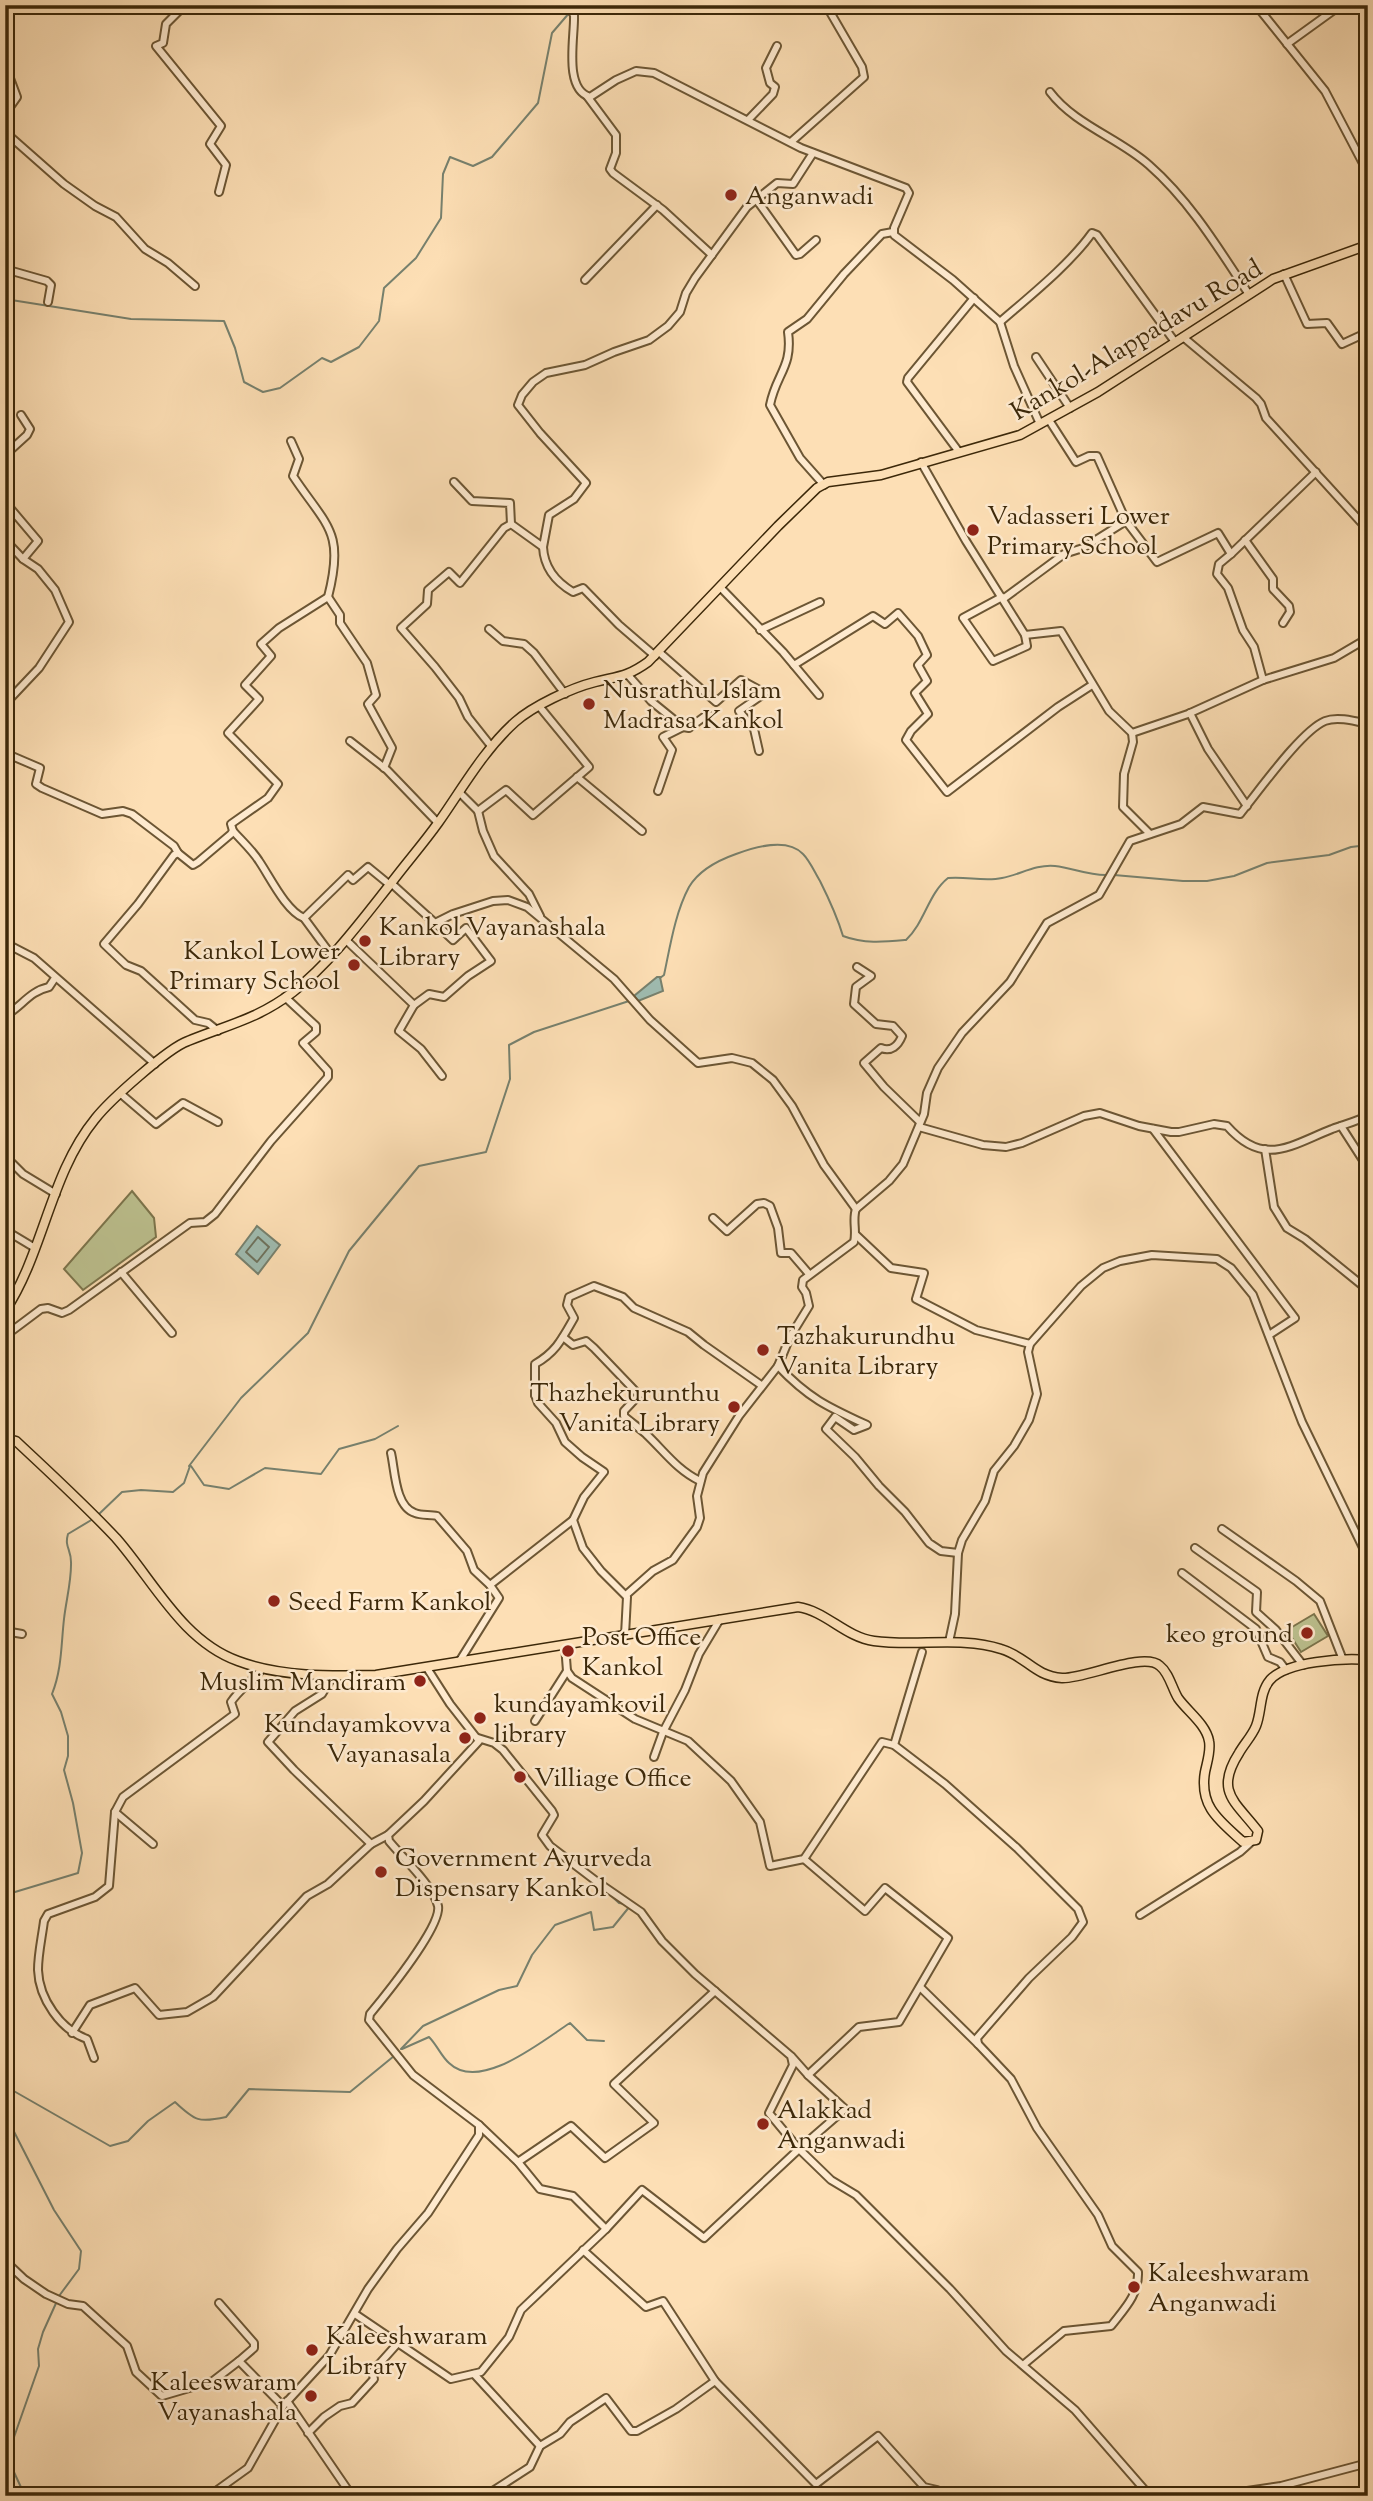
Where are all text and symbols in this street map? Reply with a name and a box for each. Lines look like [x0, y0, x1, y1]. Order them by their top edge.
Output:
place label: Anganwadi [745, 179, 874, 216]
marker: Anganwadi [723, 187, 739, 203]
street label: Kankol-Alappadavu Road [1004, 251, 1270, 431]
place label: Vadasseri Lower Primary School [987, 499, 1170, 566]
marker: Vadasseri Lower Primary School [965, 522, 981, 538]
place label: Nusrathul Islam Madrasa Kankol [603, 673, 784, 740]
marker: Nusrathul Islam Madrasa Kankol [581, 696, 597, 712]
place label: Kankol Vayanashala Library [379, 910, 606, 977]
marker: Kankol Vayanashala Library [357, 933, 373, 949]
place label: Kankol Lower Primary School [170, 934, 340, 1001]
marker: Kankol Lower Primary School [346, 957, 362, 973]
place label: Tazhakurundhu Vanita Library [777, 1319, 955, 1386]
marker: Tazhakurundhu Vanita Library [755, 1342, 771, 1358]
place label: Thazhekurunthu Vanita Library [530, 1376, 720, 1443]
marker: Thazhekurunthu Vanita Library [726, 1399, 742, 1415]
place label: Seed Farm Kankol [288, 1585, 492, 1622]
marker: Seed Farm Kankol [266, 1593, 282, 1609]
place label: keo ground [1166, 1617, 1293, 1654]
place label: Post Office Kankol [582, 1620, 701, 1687]
marker: keo ground [1299, 1625, 1315, 1641]
marker: Post Office Kankol [560, 1643, 576, 1659]
place label: Muslim Mandiram [199, 1665, 406, 1702]
marker: Muslim Mandiram [412, 1673, 428, 1689]
place label: kundayamkovil library [494, 1687, 666, 1754]
place label: Kundayamkovva Vayanasala [264, 1707, 451, 1774]
marker: kundayamkovil library [472, 1710, 488, 1726]
marker: Kundayamkovva Vayanasala [457, 1730, 473, 1746]
place label: Villiage Office [534, 1761, 692, 1798]
marker: Villiage Office [512, 1769, 528, 1785]
place label: Government Ayurveda Dispensary Kankol [395, 1841, 652, 1908]
marker: Government Ayurveda Dispensary Kankol [373, 1864, 389, 1880]
place label: Alakkad Anganwadi [777, 2093, 906, 2160]
marker: Alakkad Anganwadi [755, 2116, 771, 2132]
place label: Kaleeshwaram Anganwadi [1148, 2256, 1310, 2323]
marker: Kaleeshwaram Anganwadi [1126, 2279, 1142, 2295]
place label: Kaleeshwaram Library [326, 2319, 488, 2386]
marker: Kaleeshwaram Library [304, 2342, 320, 2358]
place label: Kaleeswaram Vayanashala [150, 2365, 297, 2432]
marker: Kaleeswaram Vayanashala [303, 2388, 319, 2404]

